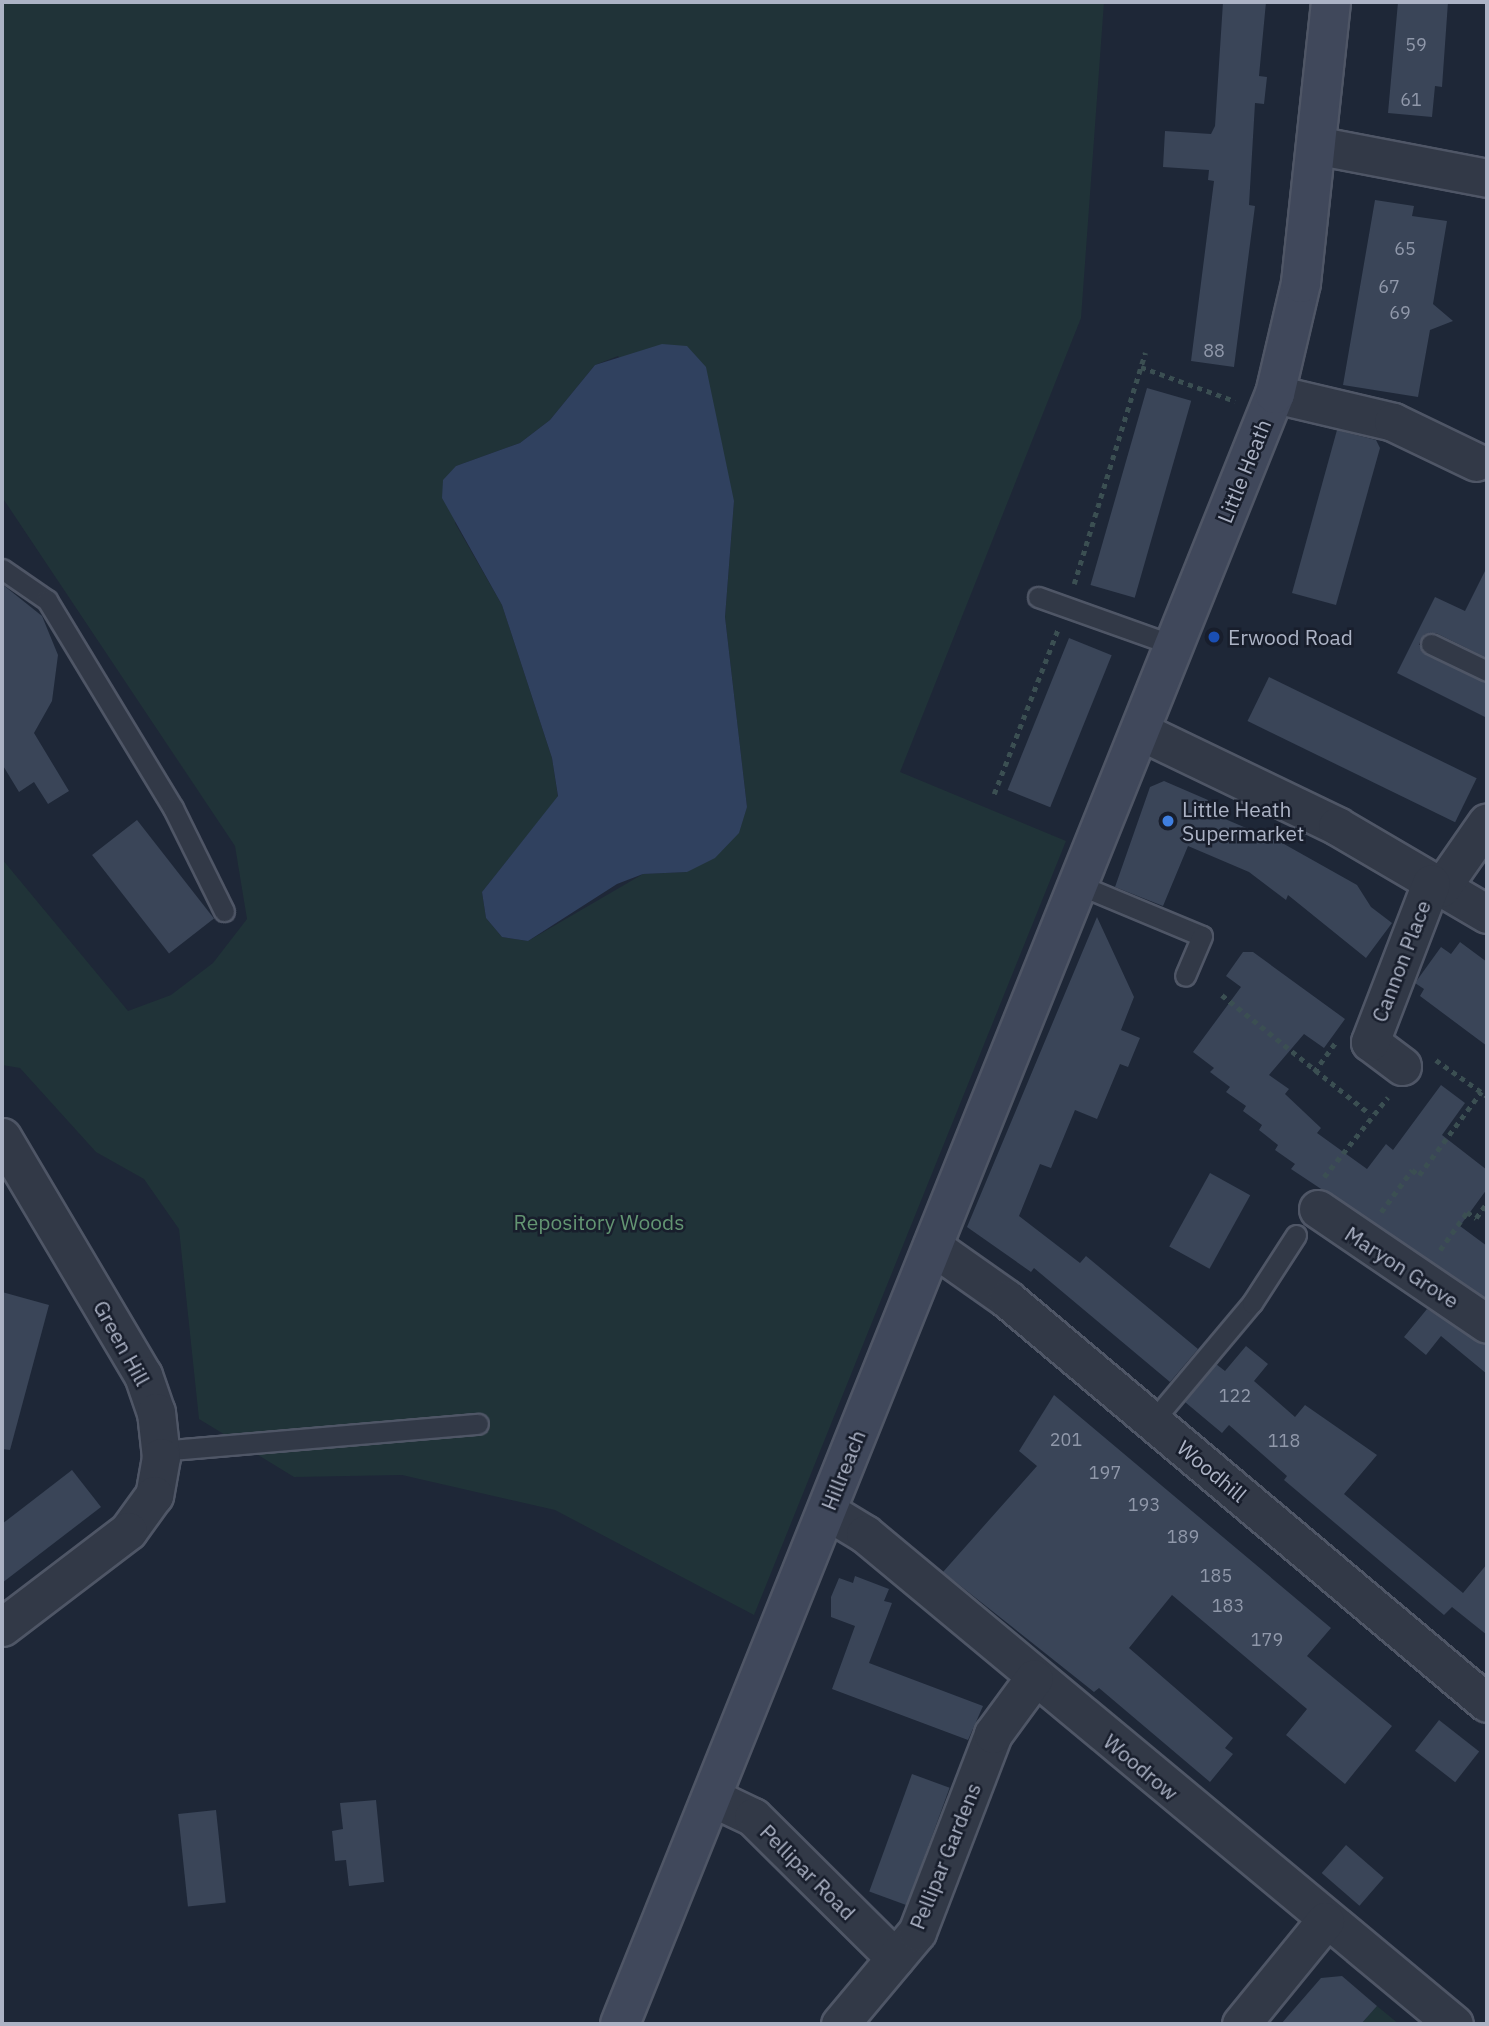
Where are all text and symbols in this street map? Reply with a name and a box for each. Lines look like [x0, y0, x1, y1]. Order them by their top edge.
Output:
house number: 59 [1405, 34, 1427, 56]
house number: 61 [1400, 89, 1422, 111]
house number: 65 [1394, 238, 1416, 260]
house number: 67 [1378, 276, 1400, 298]
house number: 69 [1389, 302, 1411, 324]
house number: 88 [1203, 340, 1225, 362]
street label: Little Heath [1212, 416, 1276, 526]
place label: Erwood Road [1228, 624, 1353, 650]
marker: Erwood Road [1206, 629, 1222, 645]
place label: Little Heath Supermarket [1182, 796, 1304, 846]
marker: Little Heath Supermarket [1160, 813, 1176, 829]
street label: Cannon Place [1366, 897, 1436, 1025]
park label: Repository Woods [514, 1209, 684, 1235]
street label: Maryon Grove [1340, 1221, 1464, 1313]
street label: Green Hill [88, 1296, 156, 1390]
house number: 122 [1219, 1385, 1251, 1407]
street label: Hillreach [816, 1426, 870, 1514]
house number: 201 [1050, 1429, 1082, 1451]
house number: 118 [1268, 1430, 1300, 1452]
street label: Woodhill [1172, 1435, 1252, 1507]
house number: 197 [1089, 1462, 1121, 1484]
house number: 193 [1128, 1494, 1160, 1516]
house number: 189 [1167, 1526, 1199, 1548]
house number: 185 [1200, 1565, 1232, 1587]
house number: 183 [1212, 1595, 1244, 1617]
house number: 179 [1251, 1629, 1283, 1651]
street label: Woodrow [1099, 1729, 1183, 1805]
street label: Pellipar Gardens [904, 1779, 986, 1933]
street label: Pellipar Road [755, 1819, 861, 1925]

